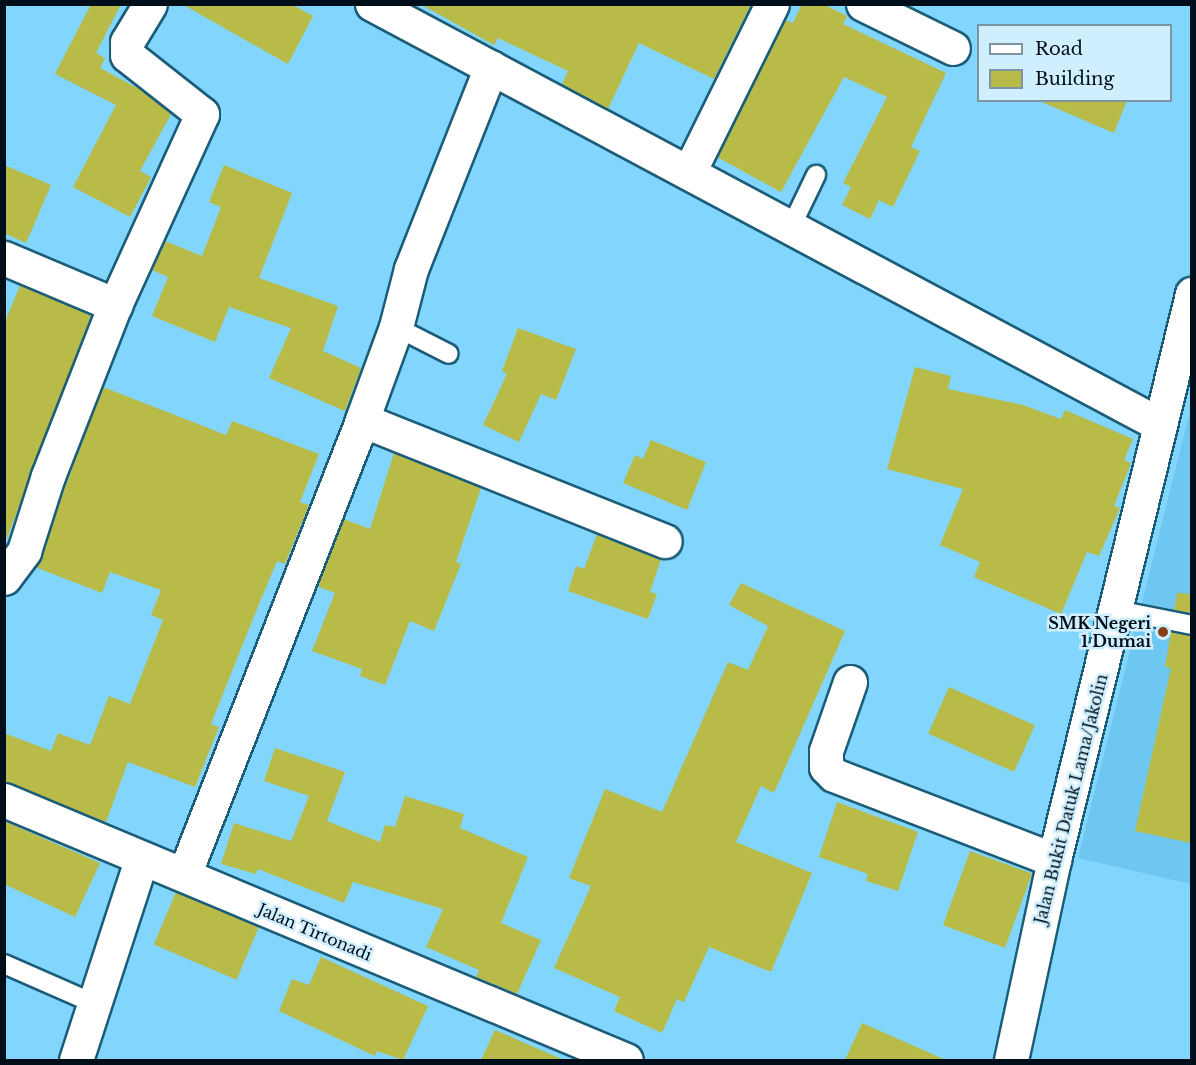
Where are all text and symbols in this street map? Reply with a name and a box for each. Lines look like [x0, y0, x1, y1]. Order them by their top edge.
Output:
legend [977, 24, 1172, 102]
text: Road [1035, 38, 1083, 60]
text: Building [1035, 68, 1114, 90]
place label: SMK Negeri 1 Dumai [1048, 613, 1151, 651]
marker: SMK Negeri 1 Dumai [1156, 625, 1170, 639]
street label: Jalan Bukit Datuk Lama/Jakolin [1031, 672, 1111, 926]
street label: Jalan Tirtonadi [255, 899, 375, 965]

